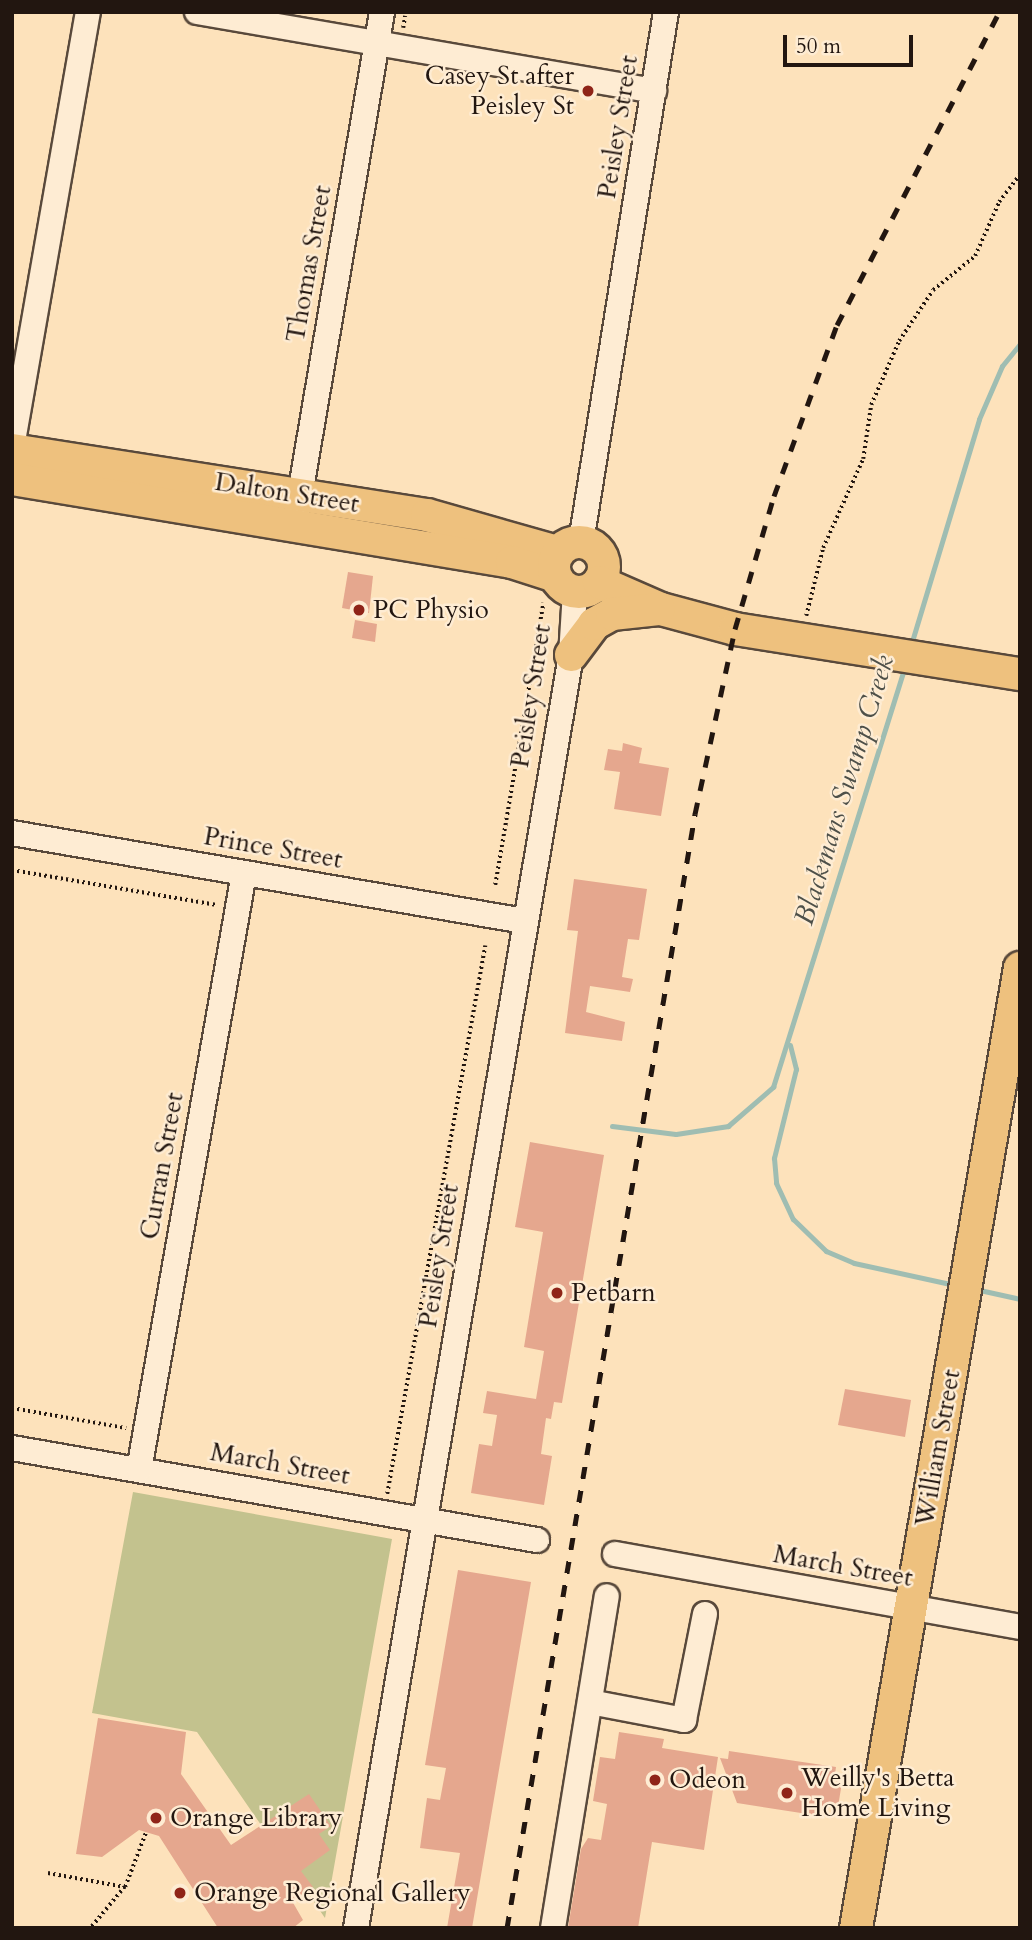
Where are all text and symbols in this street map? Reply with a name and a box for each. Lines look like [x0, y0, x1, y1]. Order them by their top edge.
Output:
scale bar [787, 21, 916, 65]
text: 50 m [796, 32, 841, 61]
street label: Peisley Street [591, 53, 645, 201]
place label: Casey St after Peisley St [425, 60, 574, 122]
marker: Casey St after Peisley St [580, 83, 596, 99]
street label: Thomas Street [280, 183, 338, 345]
street label: Dalton Street [213, 466, 361, 520]
place label: PC Physio [373, 594, 489, 626]
marker: PC Physio [351, 602, 367, 618]
street label: Peisley Street [504, 622, 558, 770]
water label: Blackmans Swamp Creek [787, 651, 901, 929]
street label: Prince Street [201, 820, 345, 876]
street label: Curran Street [134, 1090, 190, 1242]
street label: Peisley Street [412, 1182, 466, 1330]
place label: Petbarn [571, 1277, 656, 1309]
marker: Petbarn [549, 1285, 565, 1301]
street label: William Street [909, 1367, 967, 1529]
street label: March Street [208, 1436, 352, 1492]
street label: March Street [771, 1538, 915, 1594]
place label: Weilly's Betta Home Living [801, 1762, 955, 1824]
place label: Odeon [669, 1764, 746, 1796]
marker: Odeon [647, 1772, 663, 1788]
marker: Weilly's Betta Home Living [779, 1785, 795, 1801]
place label: Orange Library [170, 1802, 342, 1834]
marker: Orange Library [148, 1810, 164, 1826]
place label: Orange Regional Gallery [194, 1877, 471, 1909]
marker: Orange Regional Gallery [172, 1885, 188, 1901]

